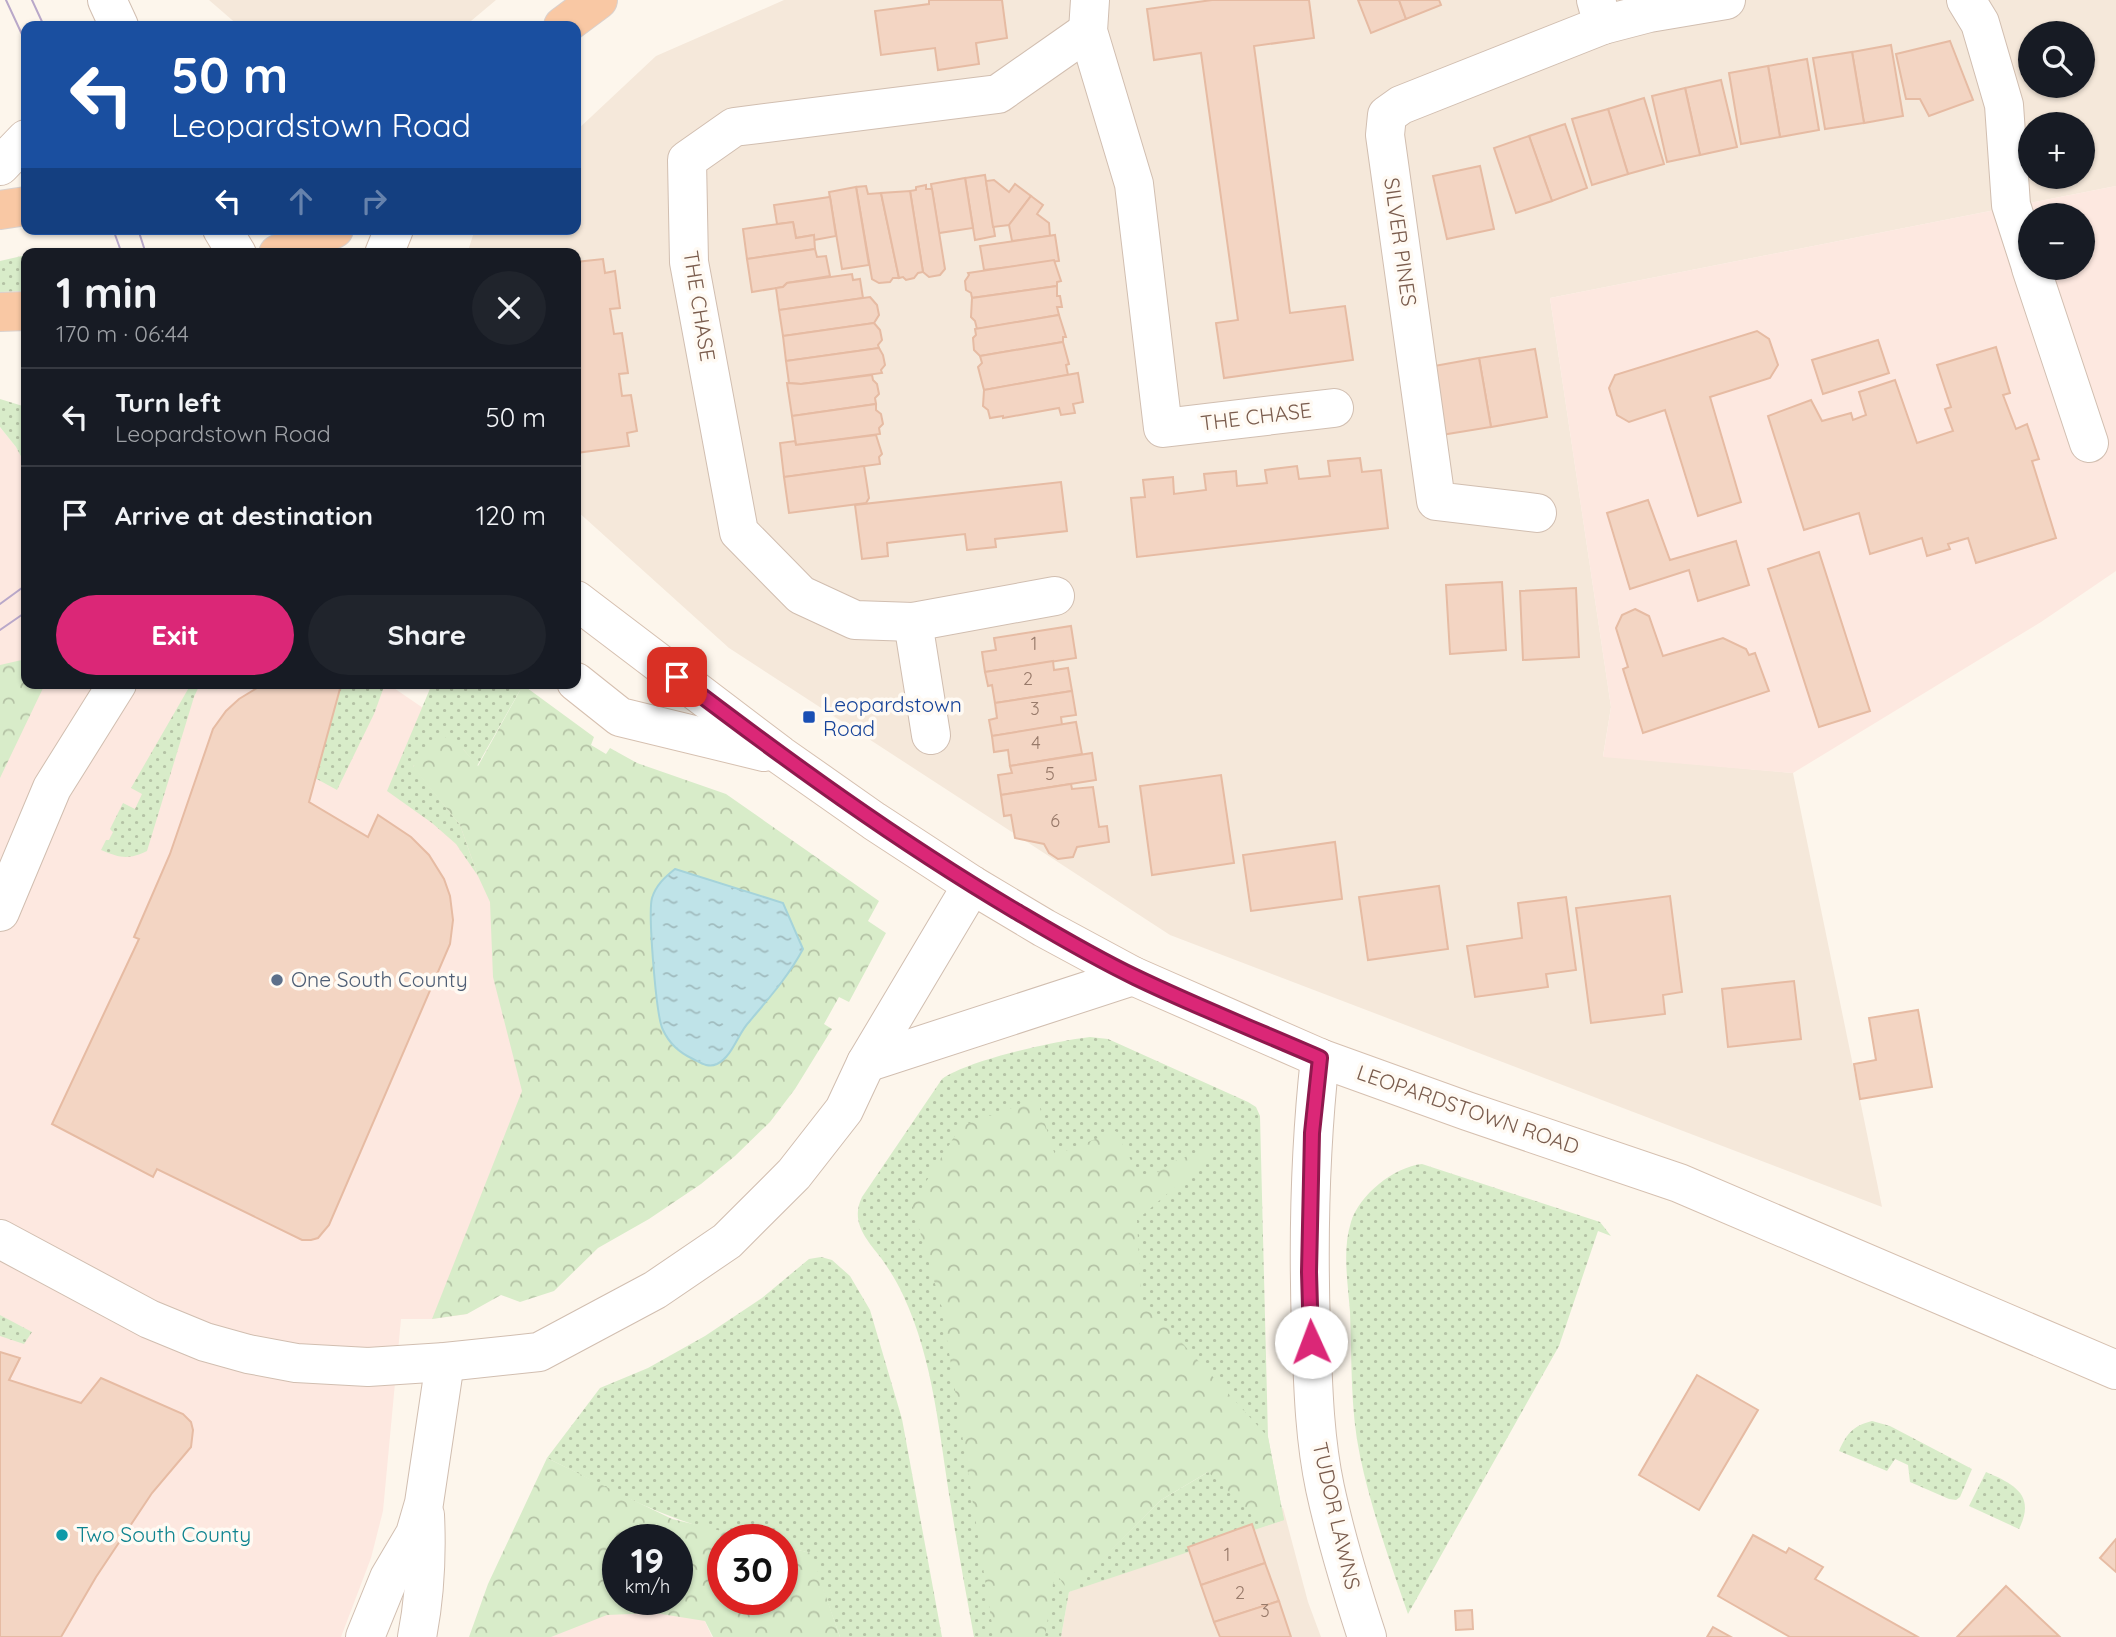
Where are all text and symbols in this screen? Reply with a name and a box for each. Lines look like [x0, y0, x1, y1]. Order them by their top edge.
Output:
map controls [2018, 21, 2095, 280]
button: search [2018, 21, 2095, 98]
text: 50 m [171, 44, 288, 105]
icon: left [56, 49, 147, 140]
text: Leopardstown Road [171, 105, 471, 145]
button: + [2018, 112, 2095, 189]
street label: SILVER PINES [1379, 176, 1423, 308]
icon: left [209, 182, 247, 220]
icon: ahead [282, 182, 320, 220]
icon: right [355, 182, 393, 220]
button: − [2018, 203, 2095, 280]
street label: THE CHASE [678, 249, 722, 363]
text: 1 min [56, 266, 158, 319]
button: close [472, 271, 546, 345]
text: 170 m · 06:44 [56, 319, 189, 348]
text: Turn left [115, 386, 222, 419]
street label: THE CHASE [1199, 396, 1313, 436]
icon: left [56, 398, 94, 436]
text: 50 m [486, 401, 546, 434]
text: Leopardstown Road [115, 419, 331, 448]
icon: arrive [56, 496, 94, 534]
text: Arrive at destination [115, 499, 373, 532]
text: 120 m [476, 499, 546, 532]
button: Exit [56, 595, 294, 675]
button: Share [308, 595, 546, 675]
house number: 1 [1031, 632, 1037, 655]
pin [647, 647, 707, 707]
icon: arrive [658, 658, 696, 696]
house number: 2 [1023, 667, 1033, 690]
place label: Leopardstown Road [823, 691, 962, 741]
house number: 3 [1030, 697, 1040, 720]
marker: Leopardstown Road [801, 709, 817, 725]
house number: 4 [1031, 731, 1041, 754]
house number: 5 [1045, 762, 1055, 785]
house number: 6 [1050, 809, 1060, 832]
place label: One South County [291, 966, 468, 992]
marker: One South County [269, 972, 285, 988]
street label: LEOPARDSTOWN ROAD [1354, 1059, 1583, 1159]
position arrow [1274, 1305, 1348, 1379]
street label: TUDOR LAWNS [1307, 1440, 1367, 1592]
place label: Two South County [76, 1521, 251, 1547]
speed limit sign: 30 [707, 1524, 798, 1615]
marker: Two South County [54, 1527, 70, 1543]
text: 19 [631, 1538, 664, 1582]
house number: 1 [1224, 1543, 1230, 1566]
text: km/h [625, 1575, 670, 1598]
house number: 2 [1235, 1581, 1245, 1604]
house number: 3 [1260, 1599, 1270, 1622]

